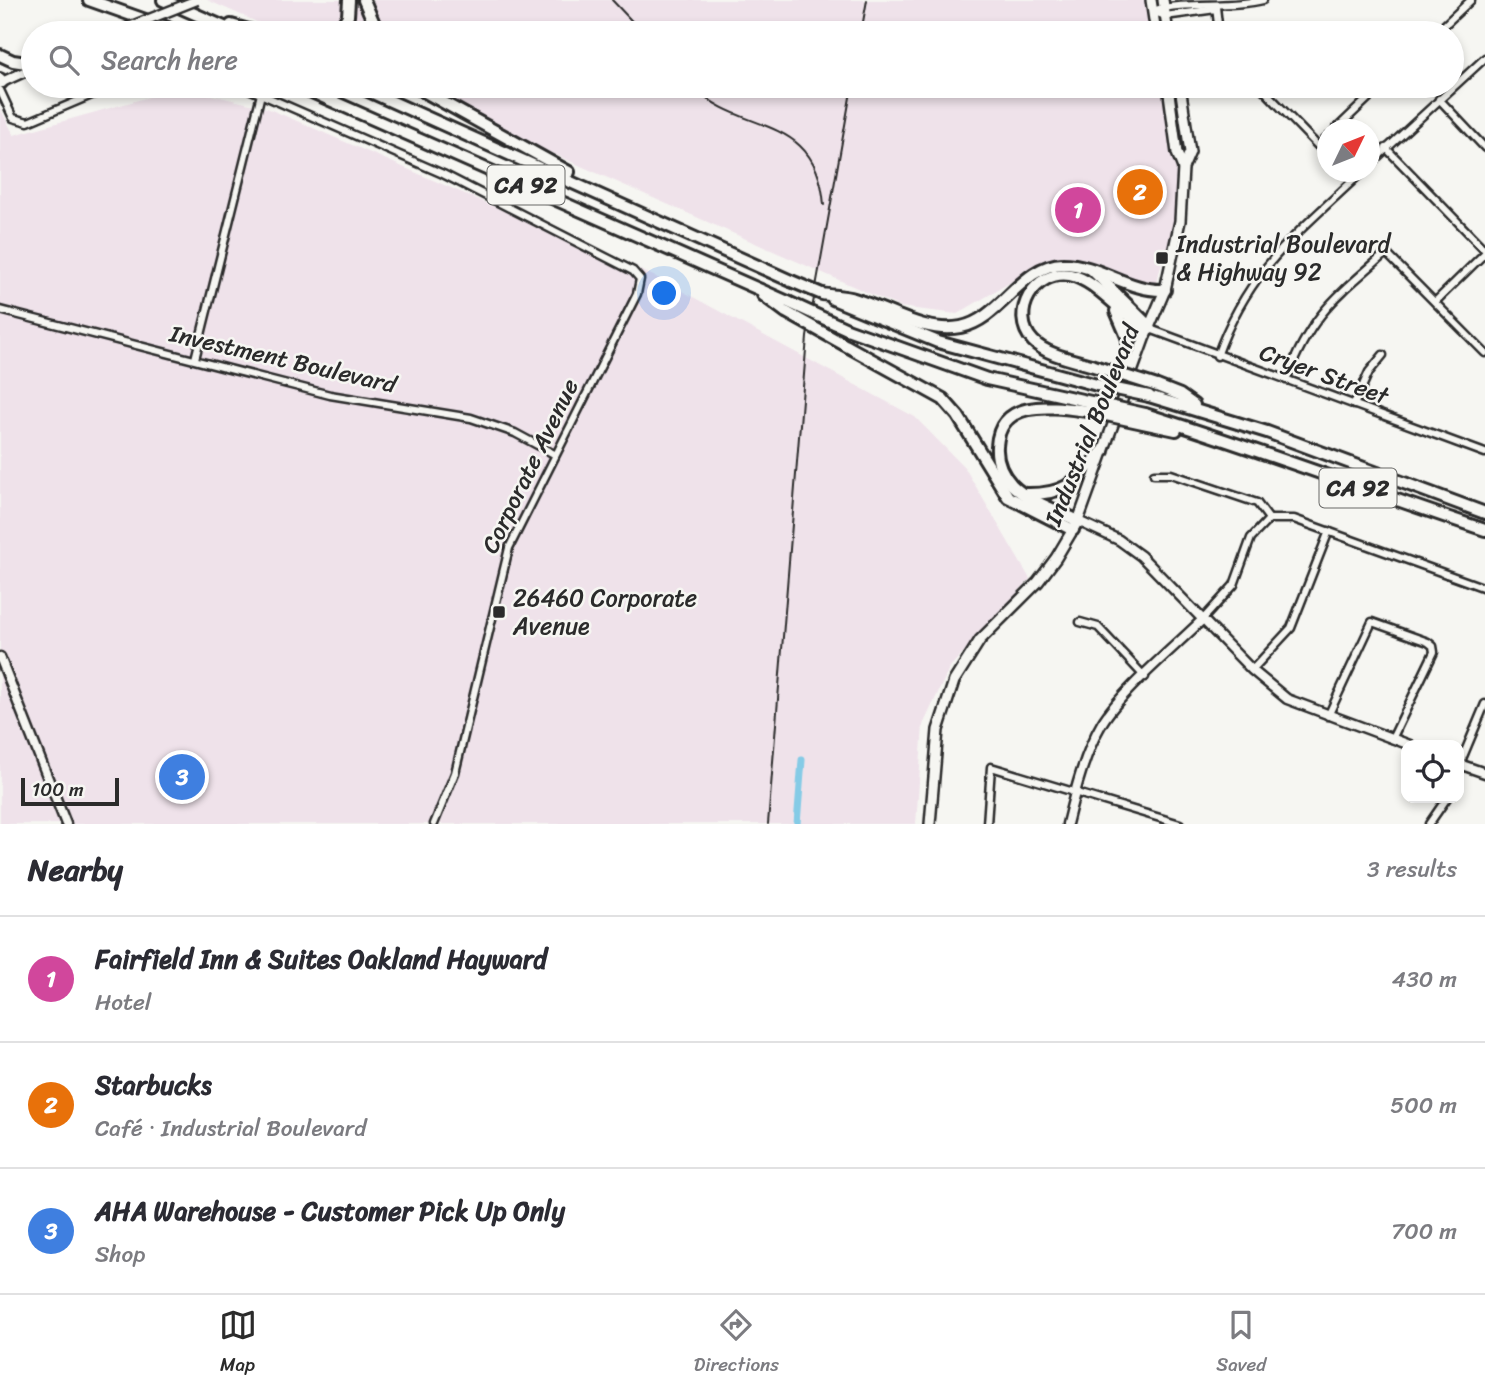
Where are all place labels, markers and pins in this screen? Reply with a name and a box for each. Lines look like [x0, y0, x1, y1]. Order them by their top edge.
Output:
pin: 2 [1117, 166, 1163, 218]
pin: 1 [1055, 184, 1101, 236]
place label: Industrial Boulevard & Highway 92 [1175, 223, 1393, 293]
marker: Industrial Boulevard & Highway 92 [1154, 250, 1170, 266]
place label: 26460 Corporate Avenue [512, 577, 697, 647]
marker: 26460 Corporate Avenue [491, 604, 507, 620]
pin: 3 [159, 751, 205, 803]

